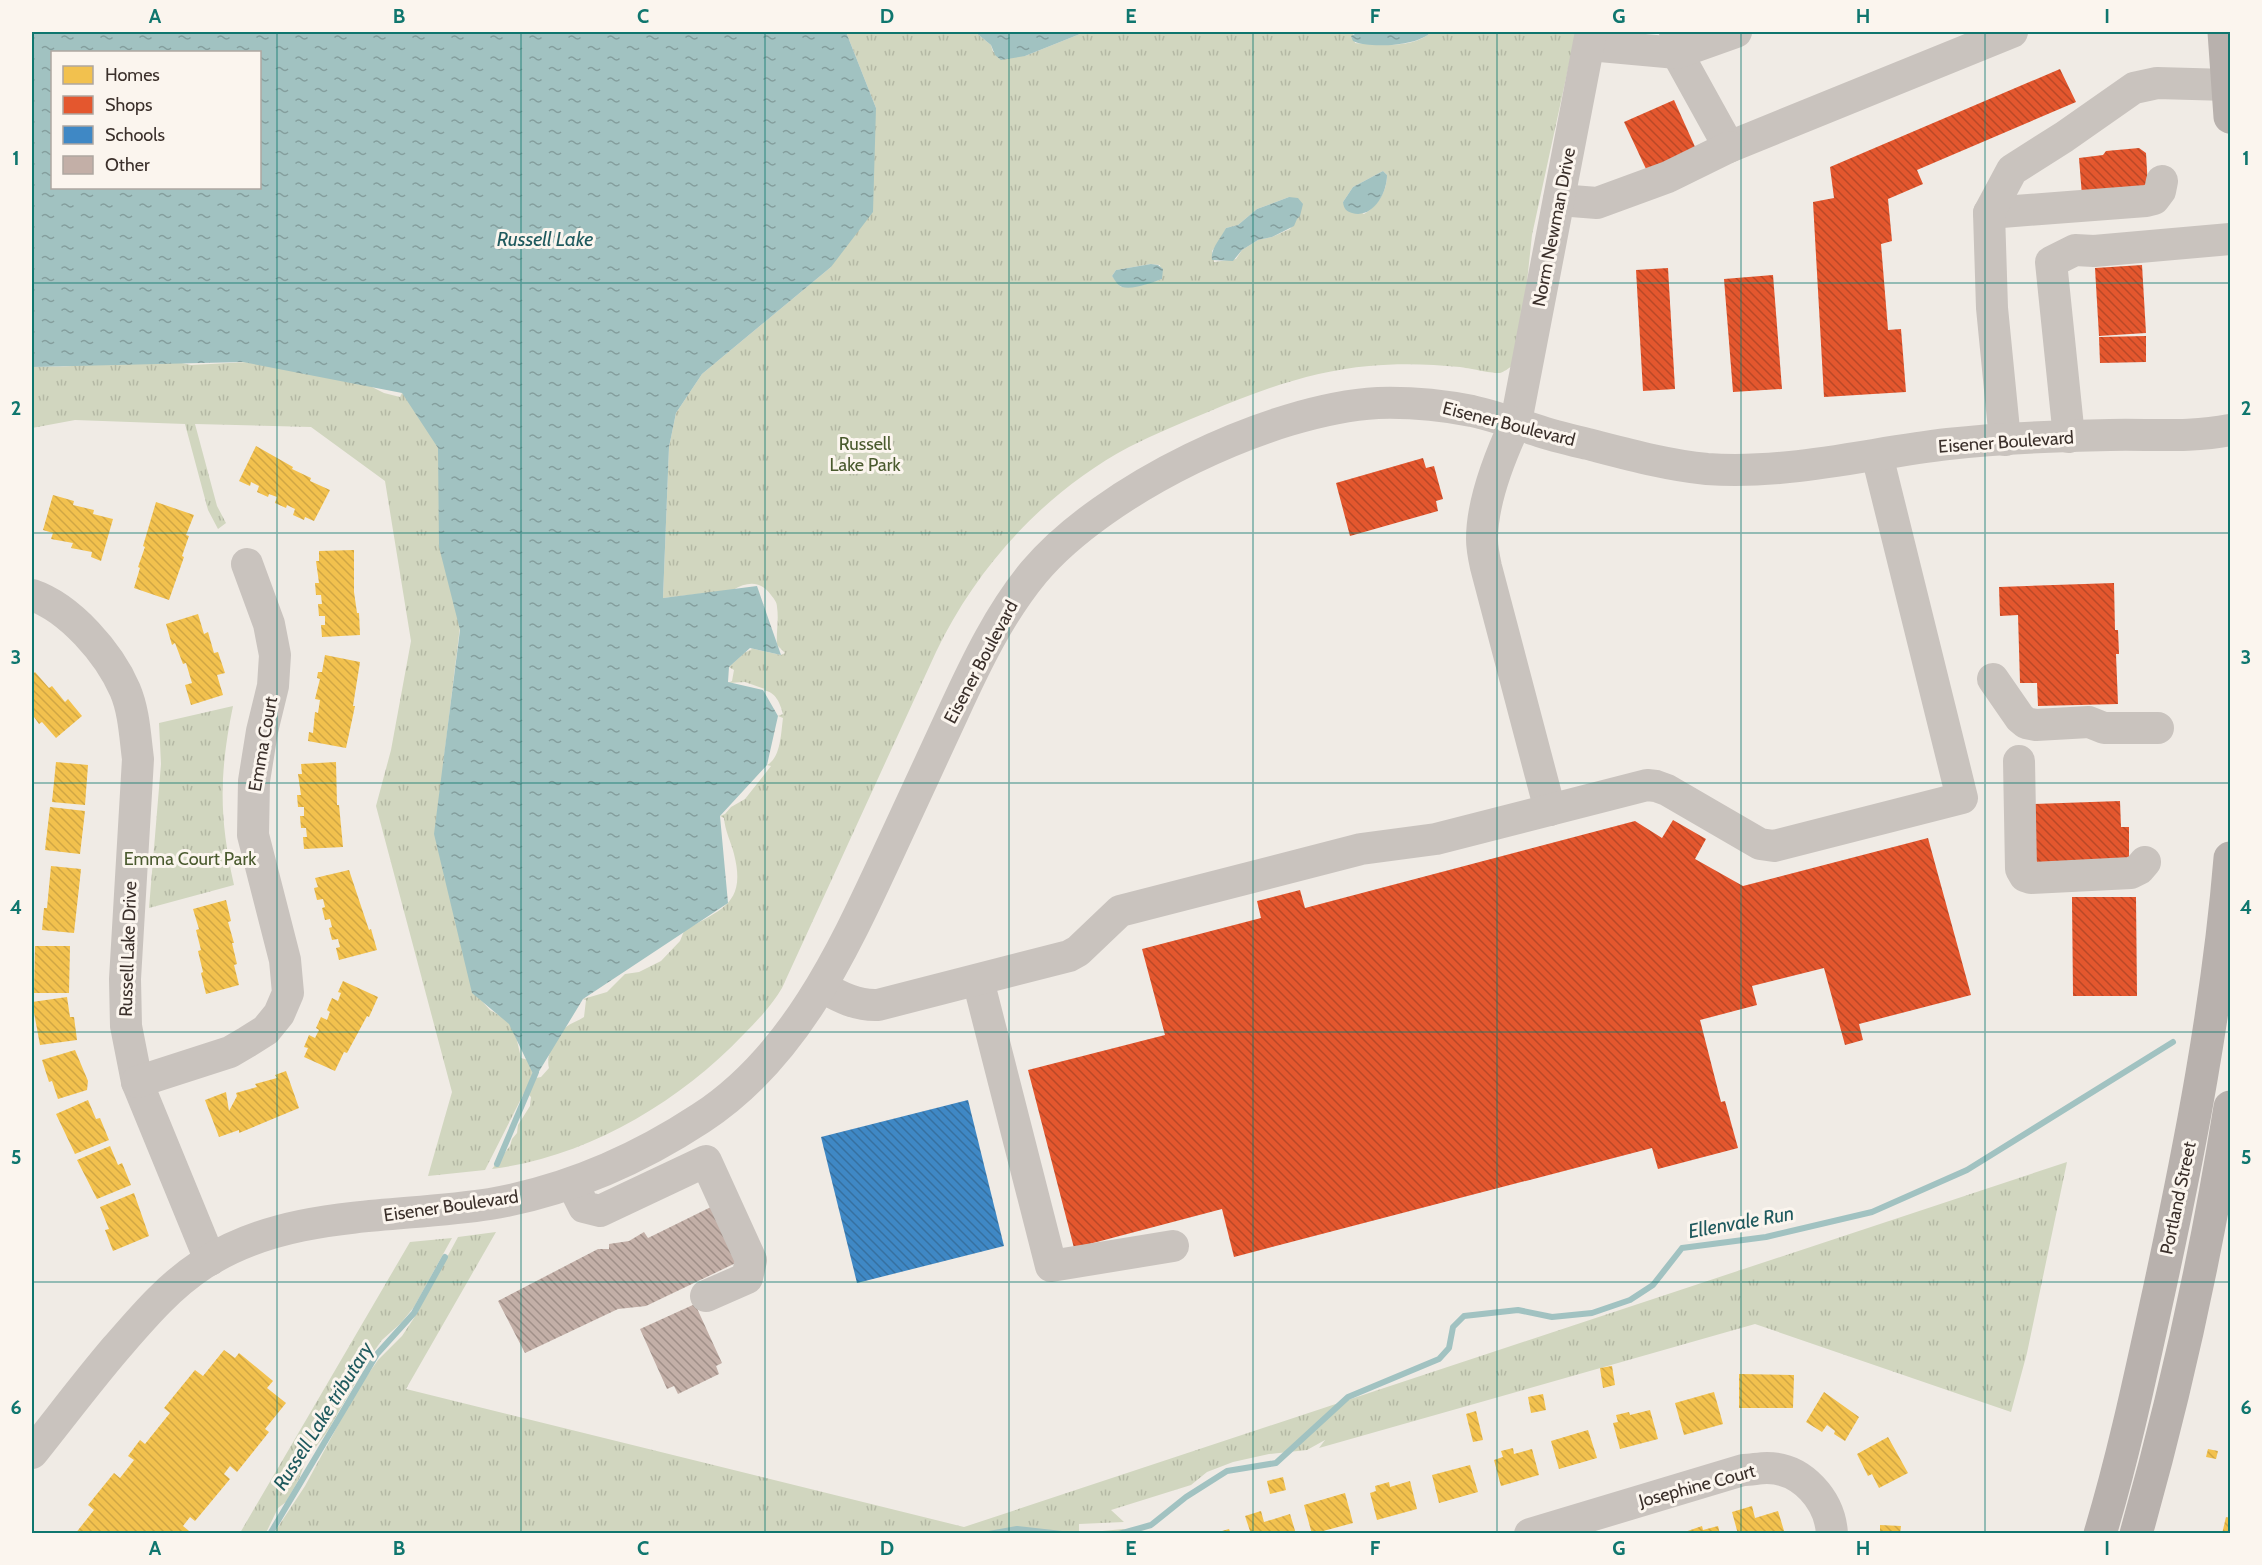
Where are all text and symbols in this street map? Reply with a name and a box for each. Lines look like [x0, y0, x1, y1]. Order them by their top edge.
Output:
text: A [149, 4, 162, 28]
text: B [393, 4, 405, 28]
text: C [637, 4, 649, 28]
text: D [880, 4, 894, 28]
text: E [1125, 4, 1137, 28]
text: F [1370, 4, 1381, 28]
text: G [1612, 4, 1626, 28]
text: H [1856, 4, 1870, 28]
text: I [2104, 4, 2110, 28]
legend [51, 51, 261, 189]
text: Homes [105, 64, 160, 86]
text: Shops [105, 94, 153, 116]
text: Schools [105, 124, 165, 146]
text: 1 [12, 146, 20, 170]
street label: Norm Newman Drive [1528, 146, 1580, 308]
text: 1 [2242, 146, 2250, 170]
text: Other [105, 154, 150, 176]
water label: Russell Lake [497, 227, 593, 251]
text: 2 [11, 396, 21, 420]
text: 2 [2241, 396, 2251, 420]
street label: Eisener Boulevard [1440, 397, 1578, 451]
street label: Eisener Boulevard [1937, 426, 2075, 458]
park label: Russell Lake Park [829, 433, 901, 476]
street label: Eisener Boulevard [939, 597, 1023, 727]
text: 3 [11, 645, 21, 669]
text: 3 [2241, 645, 2251, 669]
street label: Emma Court [244, 695, 282, 793]
park label: Emma Court Park [124, 848, 257, 870]
street label: Russell Lake Drive [115, 881, 141, 1017]
text: 4 [10, 895, 22, 919]
text: 4 [2240, 895, 2252, 919]
street label: Portland Street [2155, 1139, 2201, 1257]
text: 5 [11, 1145, 21, 1169]
text: 5 [2241, 1145, 2251, 1169]
street label: Eisener Boulevard [382, 1186, 520, 1226]
water label: Ellenvale Run [1686, 1201, 1796, 1243]
water label: Russell Lake tributary [268, 1337, 379, 1494]
text: 6 [10, 1395, 22, 1419]
text: 6 [2240, 1395, 2252, 1419]
street label: Josephine Court [1635, 1460, 1758, 1512]
text: A [149, 1536, 162, 1560]
text: B [393, 1536, 405, 1560]
text: C [637, 1536, 649, 1560]
text: D [880, 1536, 894, 1560]
text: E [1125, 1536, 1137, 1560]
text: F [1370, 1536, 1381, 1560]
text: G [1612, 1536, 1626, 1560]
text: H [1856, 1536, 1870, 1560]
text: I [2104, 1536, 2110, 1560]

